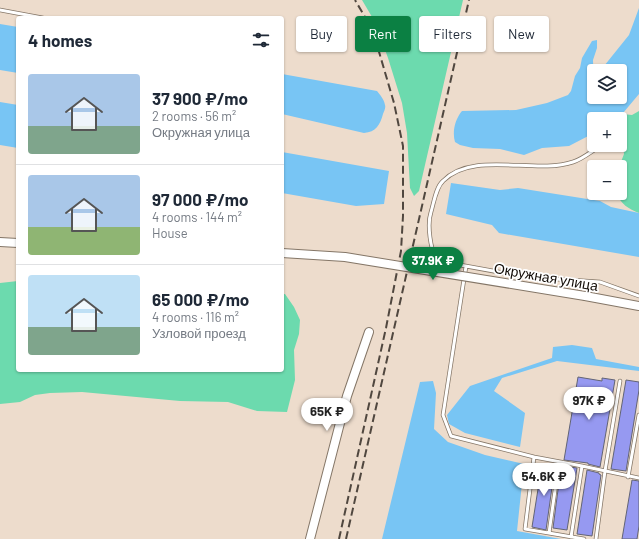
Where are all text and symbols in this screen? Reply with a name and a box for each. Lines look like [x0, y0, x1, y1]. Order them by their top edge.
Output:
chip: Buy [296, 16, 347, 52]
chip: Rent [355, 16, 411, 52]
chip: Filters [419, 16, 486, 52]
chip: New [494, 16, 549, 52]
icon: filters [250, 29, 272, 51]
text: 4 homes [28, 30, 92, 50]
map controls [587, 64, 627, 200]
button: layers [587, 64, 627, 104]
text: 37 900 ₽/mo [152, 88, 248, 108]
icon: home [60, 90, 108, 138]
text: 2 rooms · 56 m² [152, 108, 236, 124]
button: + [587, 112, 627, 152]
text: Окружная улица [152, 124, 250, 140]
button: − [587, 160, 627, 200]
text: 97 000 ₽/mo [152, 189, 248, 209]
icon: home [60, 191, 108, 239]
text: 4 rooms · 144 m² [152, 209, 242, 225]
text: House [152, 225, 188, 241]
pin: 37.9K ₽ [396, 247, 470, 281]
text: 37.9K ₽ [412, 252, 454, 268]
street label: Окружная улица [493, 259, 600, 294]
text: 65 000 ₽/mo [152, 289, 249, 309]
icon: home [60, 291, 108, 339]
text: 4 rooms · 116 m² [152, 309, 239, 325]
text: Узловой проезд [152, 325, 246, 341]
pin: 97K ₽ [561, 387, 617, 421]
text: 97K ₽ [572, 392, 606, 408]
pin: 65K ₽ [299, 398, 355, 432]
text: 65K ₽ [310, 403, 344, 419]
pin: 54.6K ₽ [507, 463, 581, 497]
text: 54.6K ₽ [521, 468, 567, 484]

